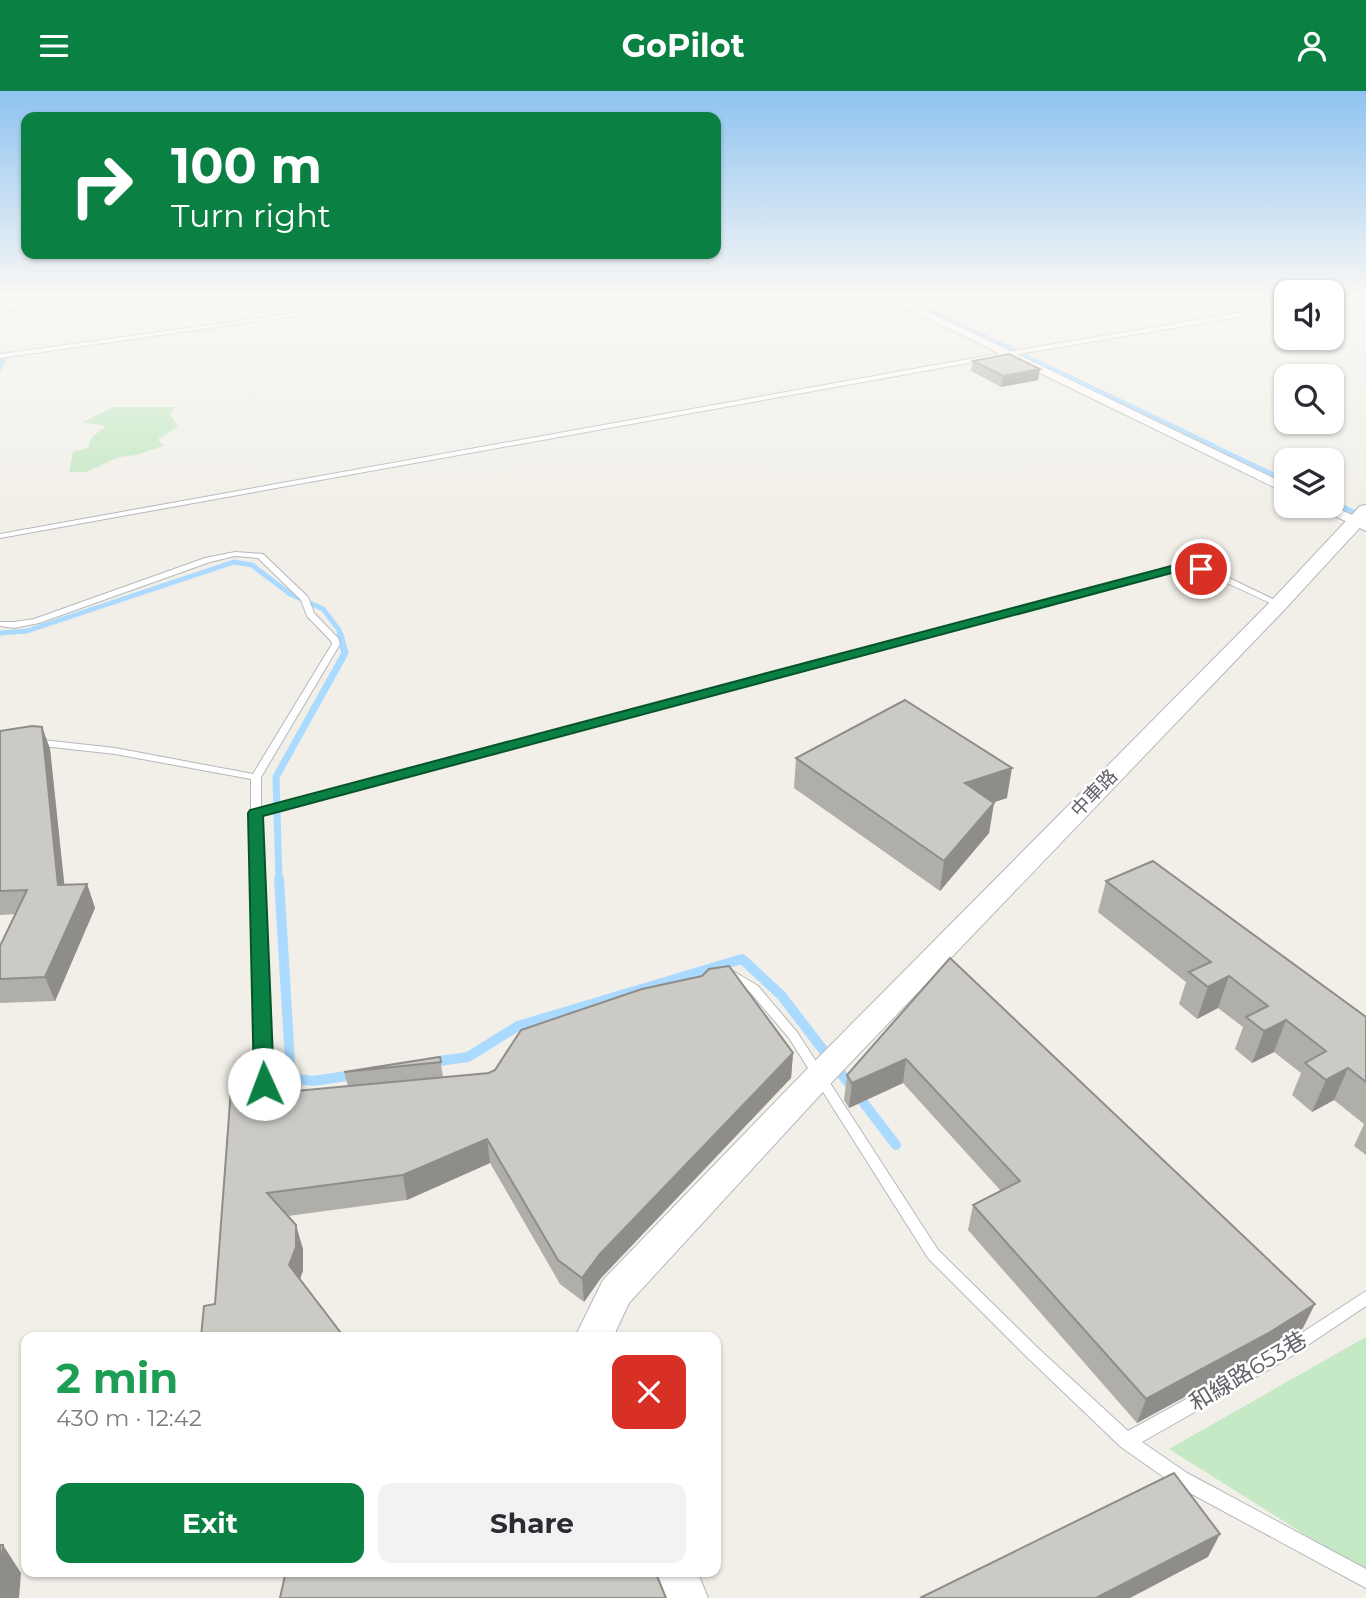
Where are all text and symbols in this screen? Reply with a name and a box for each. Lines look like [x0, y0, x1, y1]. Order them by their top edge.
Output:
text: GoPilot [621, 26, 745, 65]
icon: menu [35, 27, 73, 65]
icon: person [1293, 27, 1331, 65]
text: 100 m [171, 136, 322, 195]
icon: right [56, 140, 147, 231]
text: Turn right [171, 196, 331, 235]
map controls [1274, 280, 1344, 518]
button: sound [1274, 280, 1344, 350]
button: search [1274, 364, 1344, 434]
button: layers [1274, 448, 1344, 518]
pin [1171, 539, 1231, 599]
icon: arrive [1182, 550, 1220, 588]
street label: 中車路 [1066, 765, 1122, 821]
position arrow [227, 1047, 301, 1121]
street label: 和線路653巷 [1184, 1325, 1312, 1417]
text: 2 min [56, 1352, 178, 1404]
button: close [612, 1355, 686, 1429]
text: 430 m · 12:42 [56, 1404, 202, 1432]
button: Exit [56, 1483, 364, 1563]
button: Share [378, 1483, 686, 1563]

